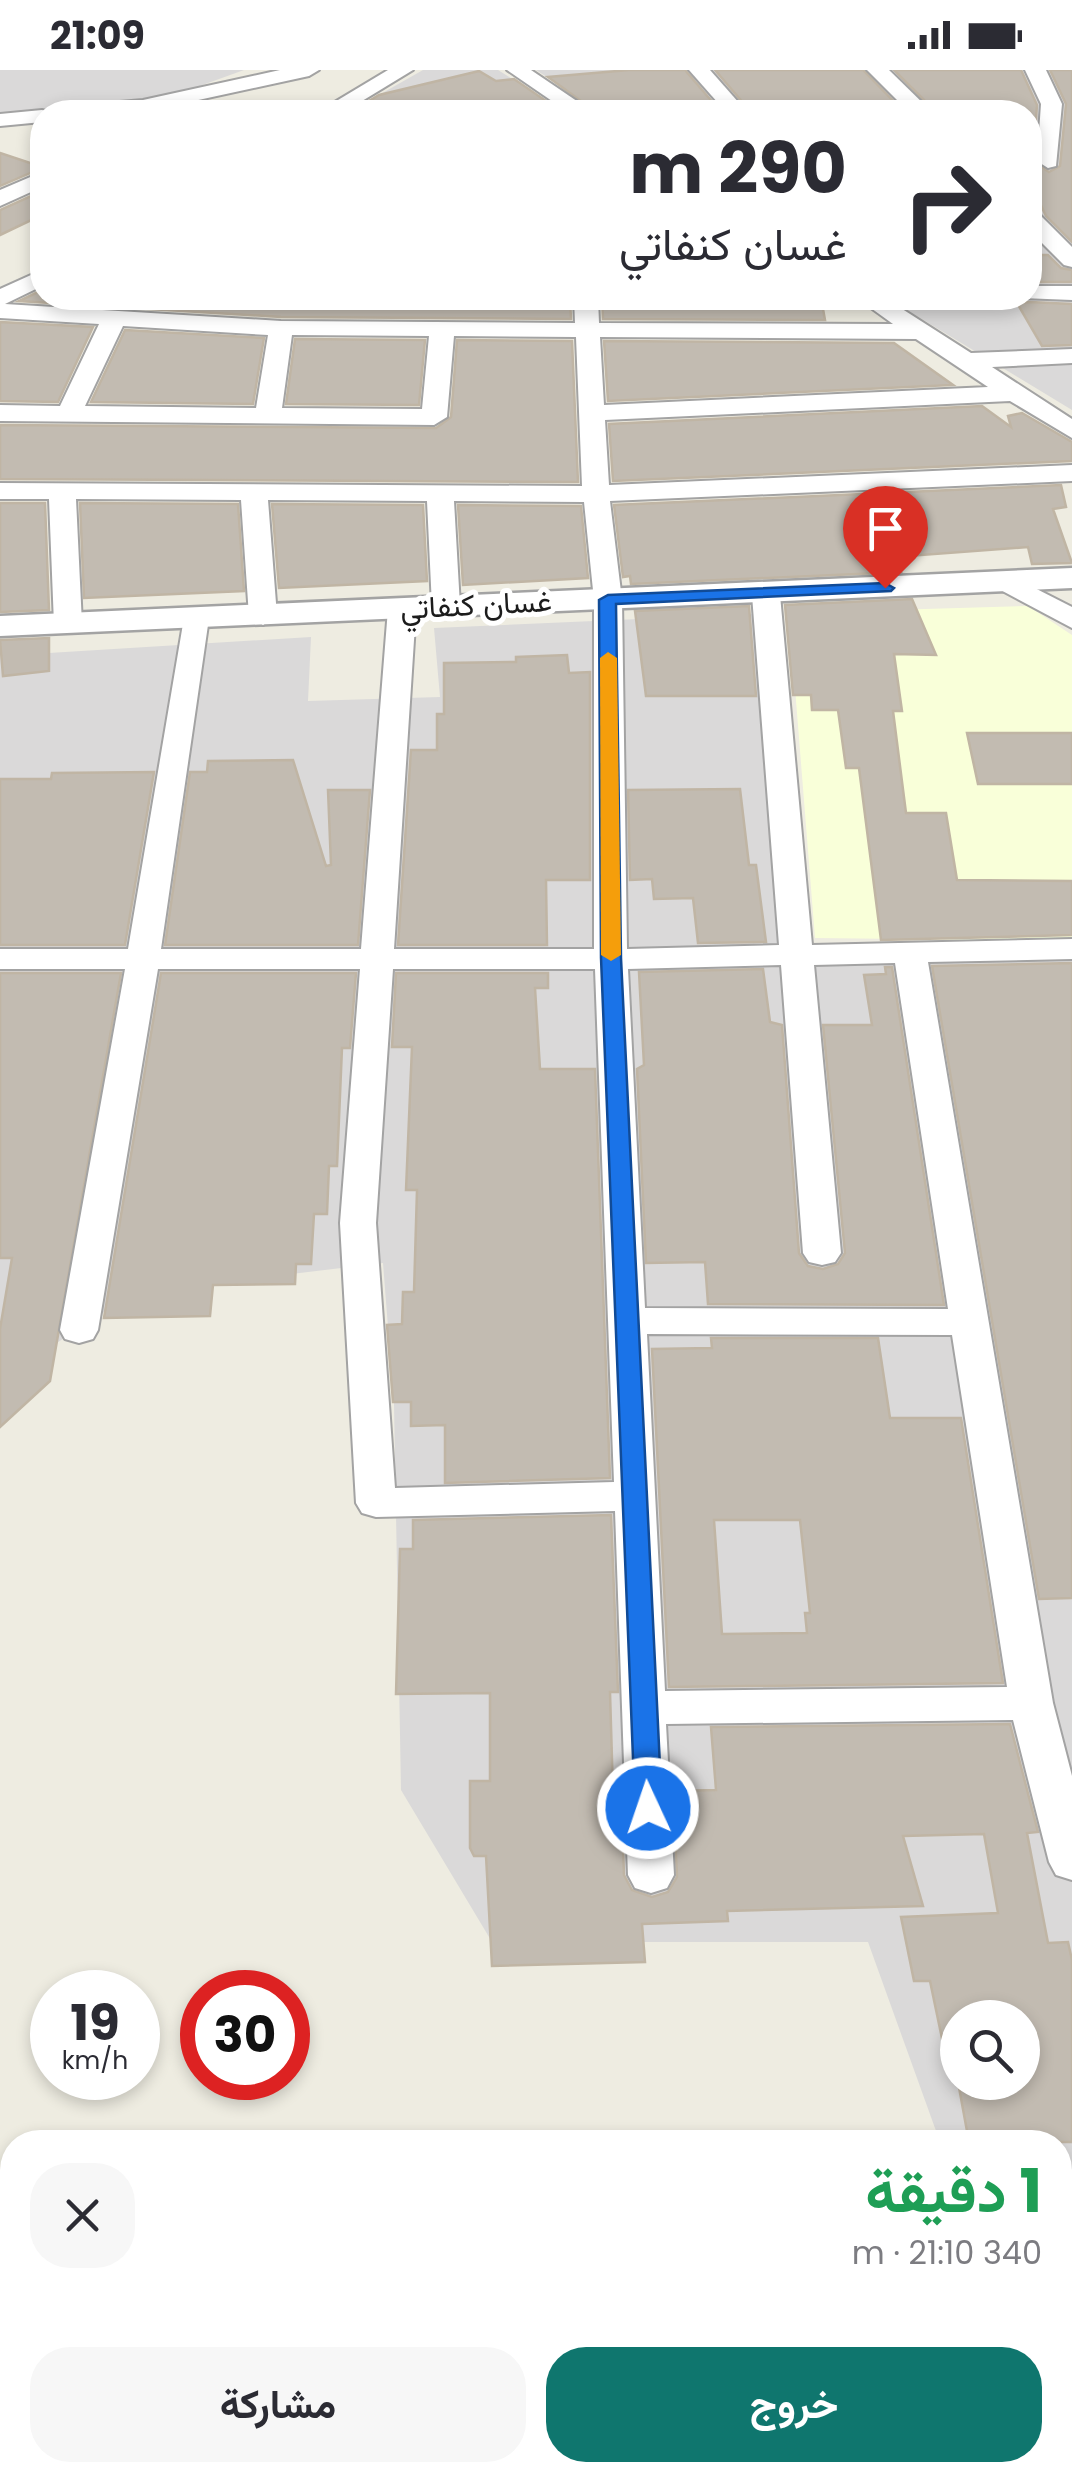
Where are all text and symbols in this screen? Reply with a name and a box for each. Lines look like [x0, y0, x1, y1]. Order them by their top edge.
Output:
text: 21:09 [50, 9, 145, 62]
text: 290 m [629, 119, 847, 218]
icon: right [882, 140, 1012, 270]
text: غسان كنفاتي [619, 213, 847, 276]
pin [843, 486, 928, 589]
icon: arrive [858, 501, 913, 556]
street label: غسان كنفاتي [399, 579, 553, 633]
position arrow [596, 1756, 700, 1860]
speed limit sign: 30 [180, 1970, 310, 2100]
text: 19 [70, 1987, 120, 2058]
map controls [940, 2000, 1040, 2100]
button: search [940, 2000, 1040, 2100]
text: km/h [62, 2043, 128, 2078]
text: 1 دقيقة [865, 2149, 1042, 2233]
button: close [30, 2163, 135, 2268]
text: 340 m · 21:10 [852, 2230, 1042, 2275]
button: مشاركة [30, 2347, 526, 2462]
button: خروج [546, 2347, 1042, 2462]

